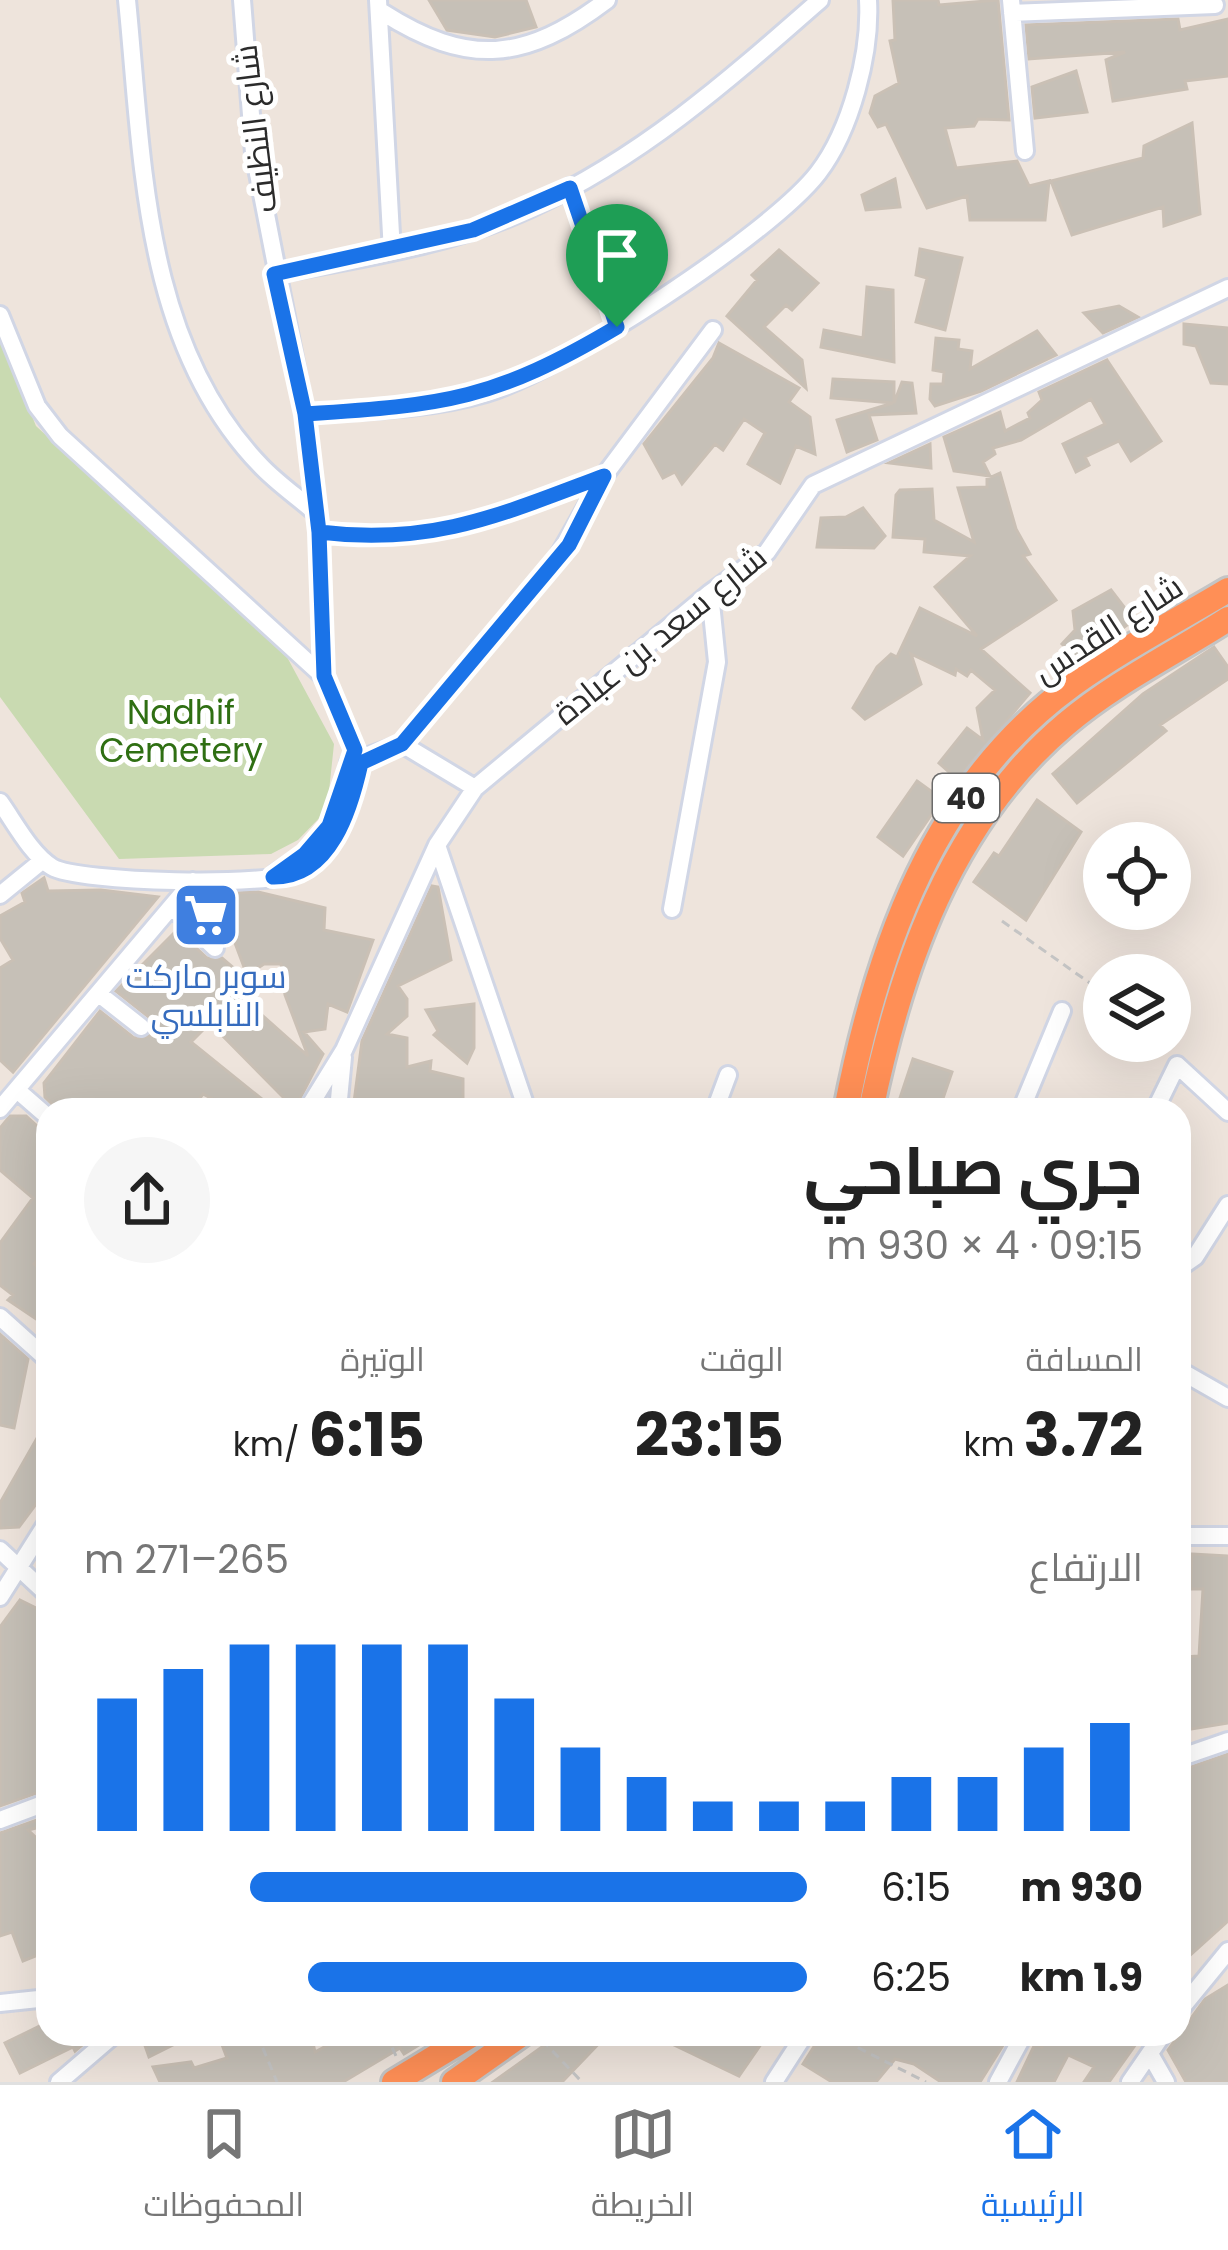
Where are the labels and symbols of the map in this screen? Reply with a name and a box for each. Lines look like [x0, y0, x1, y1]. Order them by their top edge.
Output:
street label: شارع النظيف [221, 42, 289, 216]
pin [566, 204, 668, 327]
street label: شارع سعد بن عبادة [543, 534, 777, 736]
street label: شارع القدس [1024, 563, 1192, 695]
park label: Nadhif Cemetery [99, 689, 263, 774]
road number: 40 [933, 774, 999, 822]
supermarket icon: سوبر ماركت النابلسي [171, 880, 241, 950]
place label: سوبر ماركت النابلسي [125, 953, 287, 1039]

